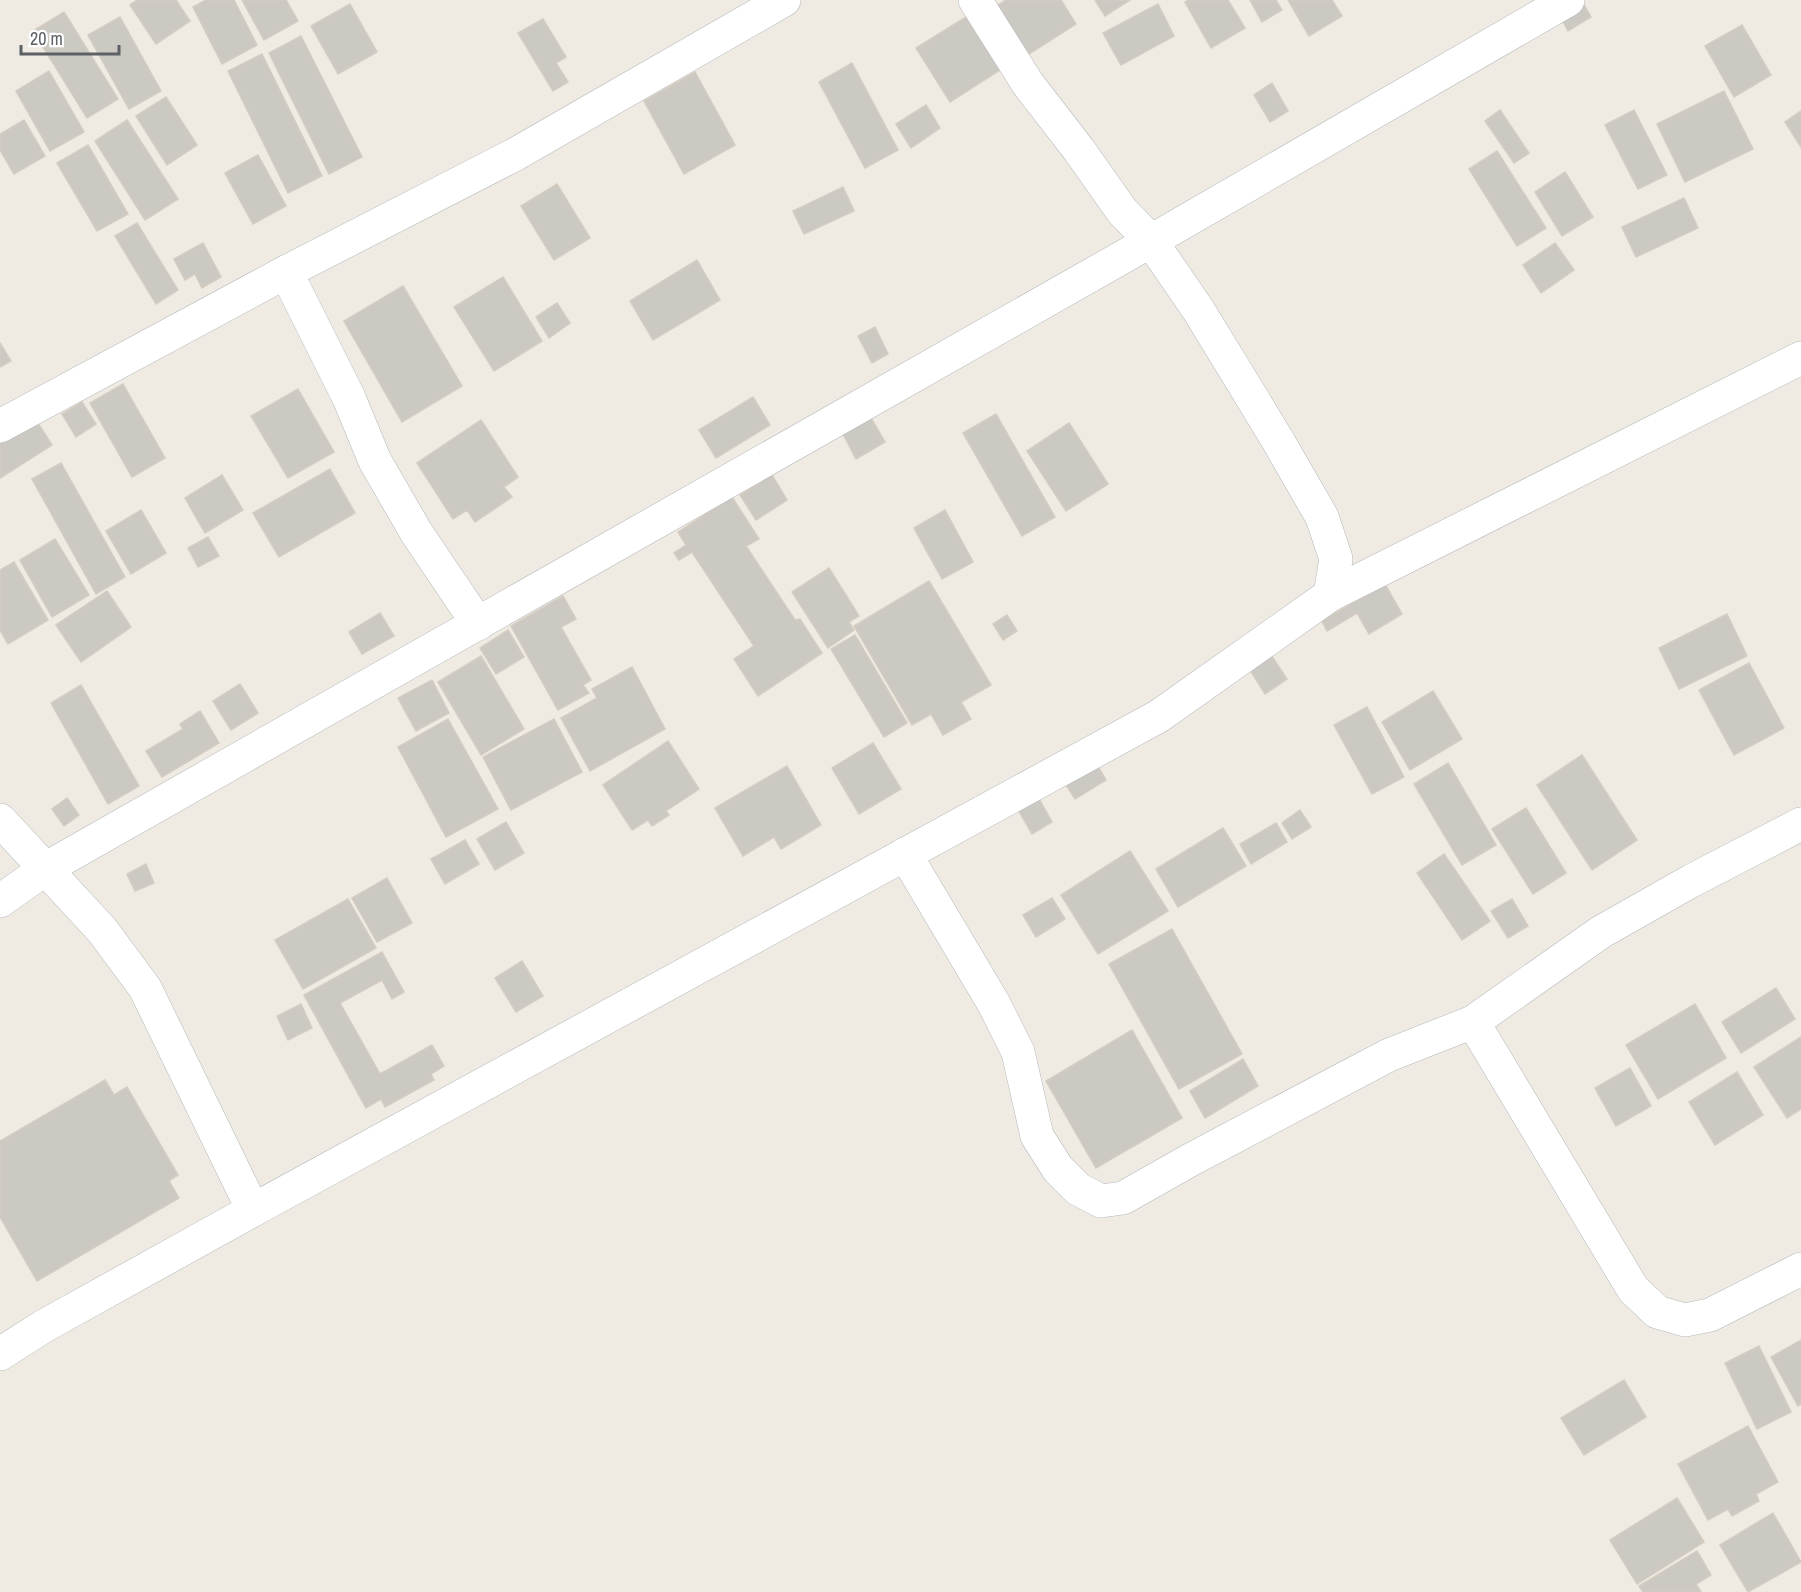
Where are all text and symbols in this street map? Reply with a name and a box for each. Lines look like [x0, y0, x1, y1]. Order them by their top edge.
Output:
scale bar [21, 18, 118, 56]
text: 20 m [30, 26, 63, 51]

